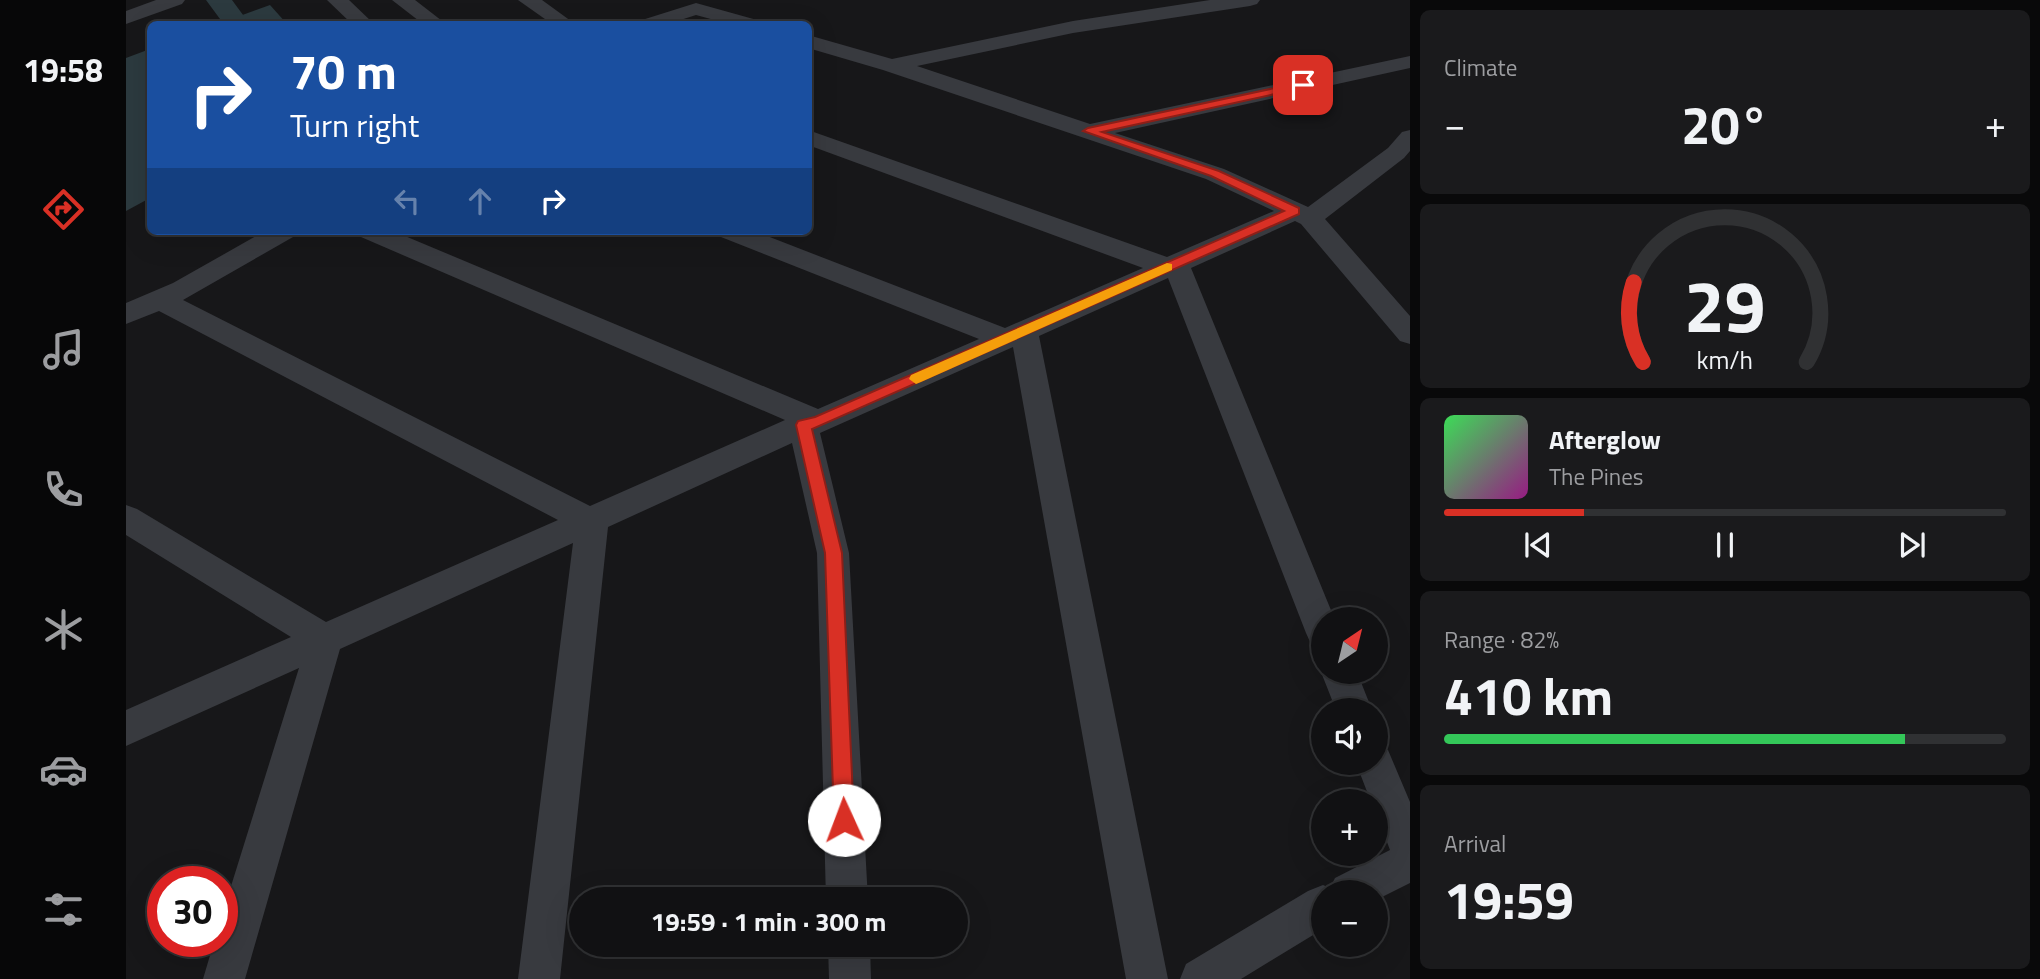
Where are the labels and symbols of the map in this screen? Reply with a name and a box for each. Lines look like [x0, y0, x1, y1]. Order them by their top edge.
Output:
pin [1273, 55, 1333, 115]
north arrow [1311, 607, 1388, 684]
position arrow [807, 783, 881, 857]
speed limit sign: 30 [147, 866, 238, 957]

